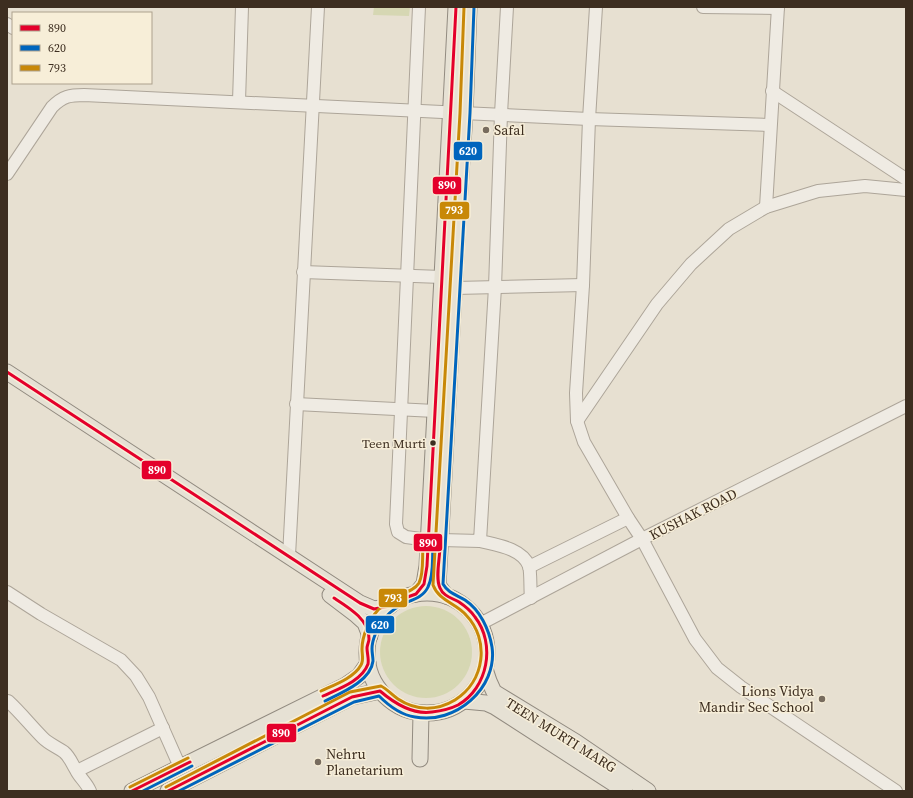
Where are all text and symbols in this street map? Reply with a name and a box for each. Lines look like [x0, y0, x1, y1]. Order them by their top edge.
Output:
legend [12, 12, 152, 84]
text: 890 [48, 20, 66, 36]
text: 620 [48, 40, 66, 56]
text: 793 [48, 60, 66, 76]
place label: Safal [494, 120, 525, 140]
marker: Safal [481, 125, 491, 135]
line badge: 620 [453, 141, 483, 161]
text: 620 [459, 144, 477, 159]
line badge: 890 [432, 176, 462, 195]
text: 890 [438, 178, 456, 193]
line badge: 793 [439, 201, 470, 220]
text: 793 [445, 203, 463, 218]
place label: Teen Murti [362, 435, 426, 452]
marker: Teen Murti [428, 438, 438, 448]
line badge: 890 [141, 460, 172, 480]
text: 890 [148, 463, 166, 478]
street label: KUSHAK ROAD [646, 483, 740, 545]
line badge: 890 [413, 533, 443, 552]
text: 890 [419, 536, 437, 551]
line badge: 793 [378, 588, 408, 608]
text: 793 [384, 591, 402, 606]
line badge: 620 [365, 615, 395, 634]
text: 620 [371, 618, 389, 633]
place label: Lions Vidya Mandir Sec School [699, 681, 815, 717]
street label: TEEN MURTI MARG [502, 693, 621, 777]
marker: Lions Vidya Mandir Sec School [817, 694, 827, 704]
line badge: 890 [266, 723, 297, 743]
text: 890 [272, 726, 290, 741]
place label: Nehru Planetarium [326, 744, 404, 780]
marker: Nehru Planetarium [313, 757, 323, 767]

